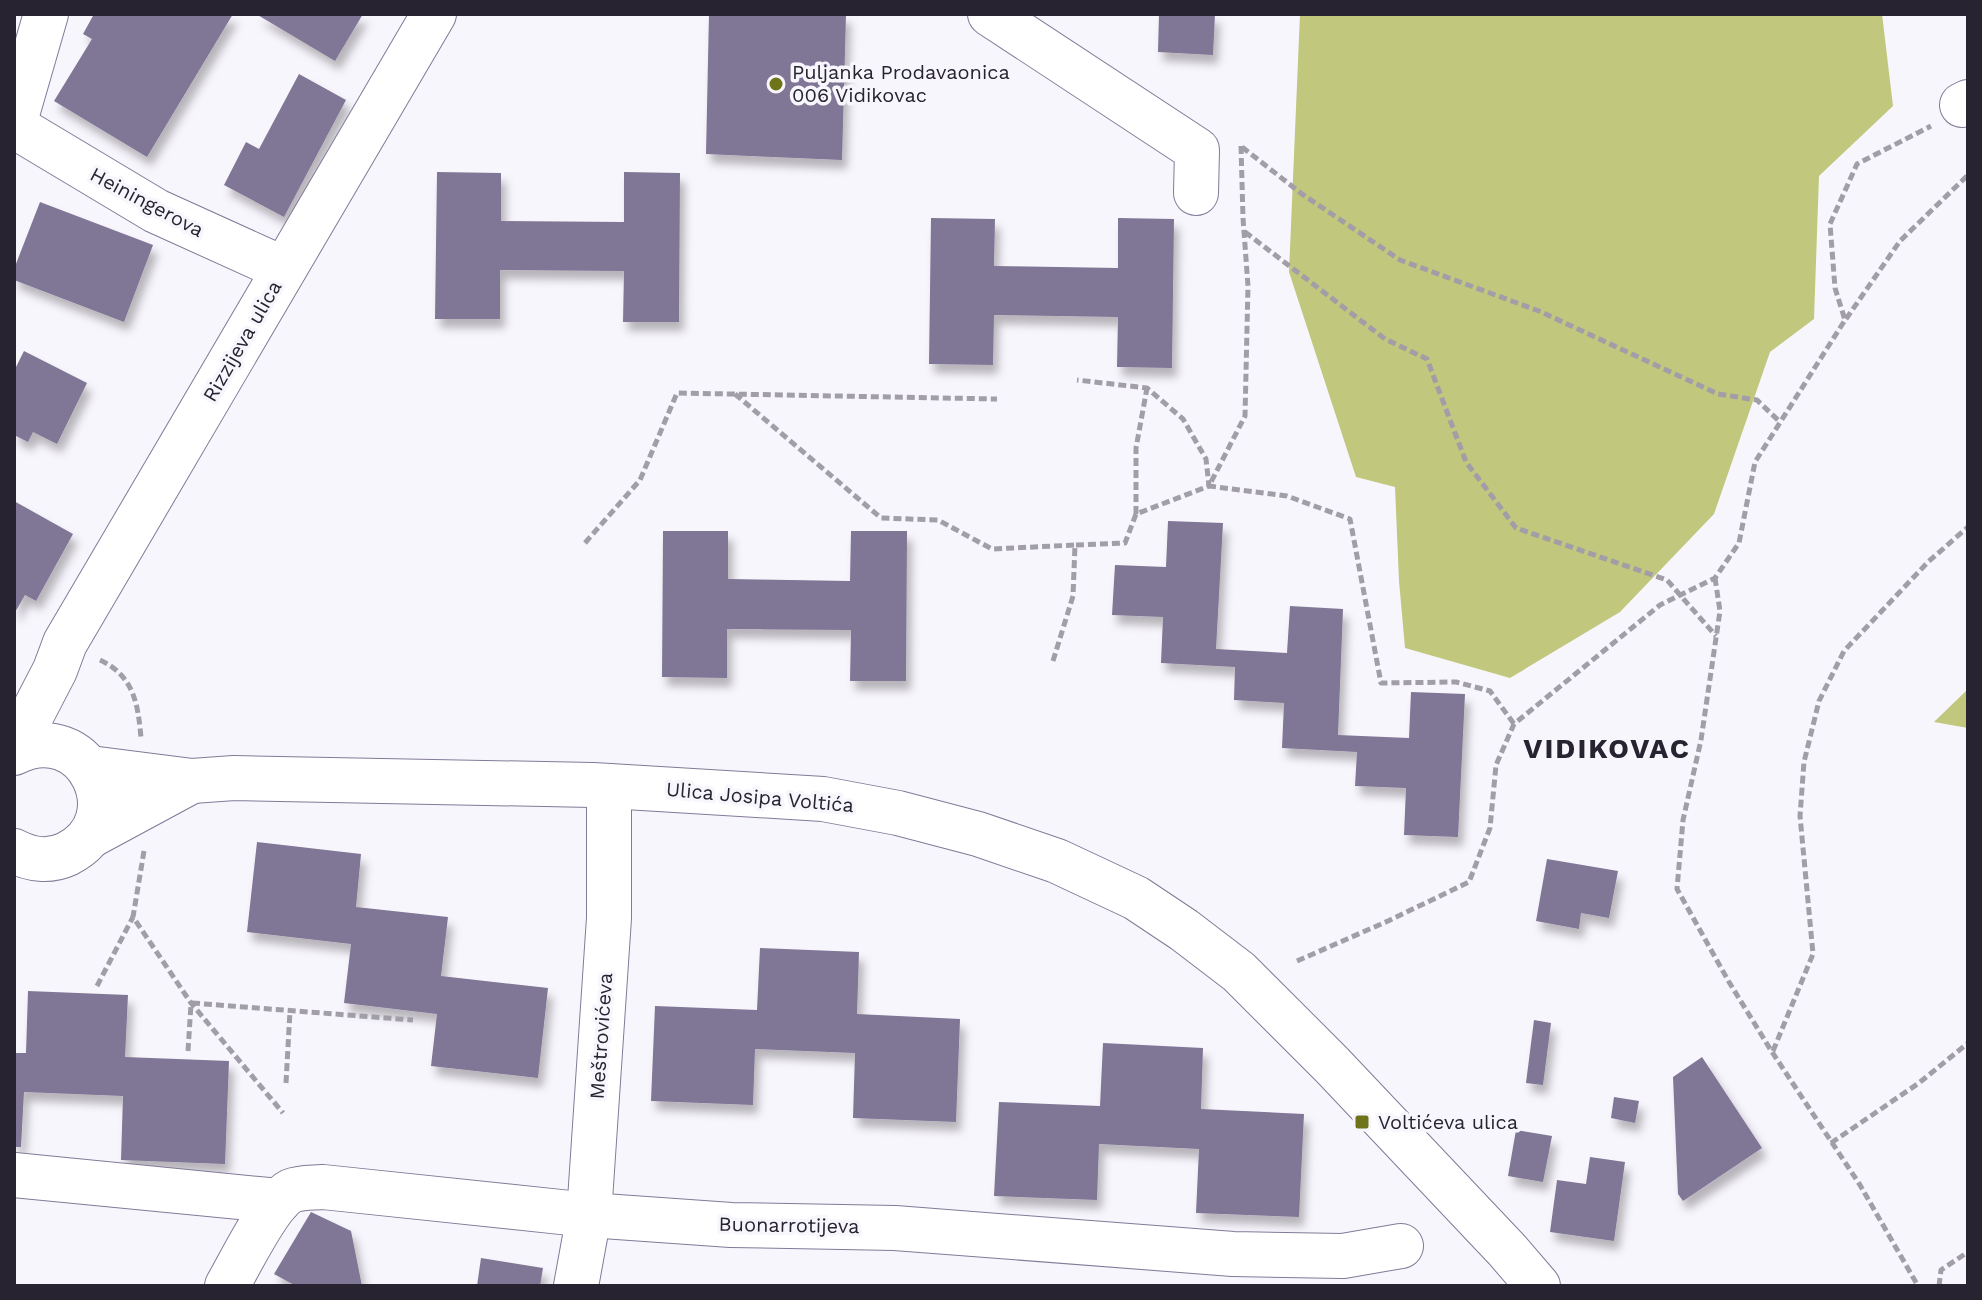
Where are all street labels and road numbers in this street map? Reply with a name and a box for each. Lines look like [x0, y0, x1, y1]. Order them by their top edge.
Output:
street label: Heiningerova [86, 162, 208, 242]
street label: Rizzijeva ulica [198, 276, 286, 406]
street label: Ulica Josipa Voltića [665, 777, 855, 817]
street label: Meštrovićeva [585, 972, 617, 1100]
street label: Buonarrotijeva [718, 1212, 860, 1238]

